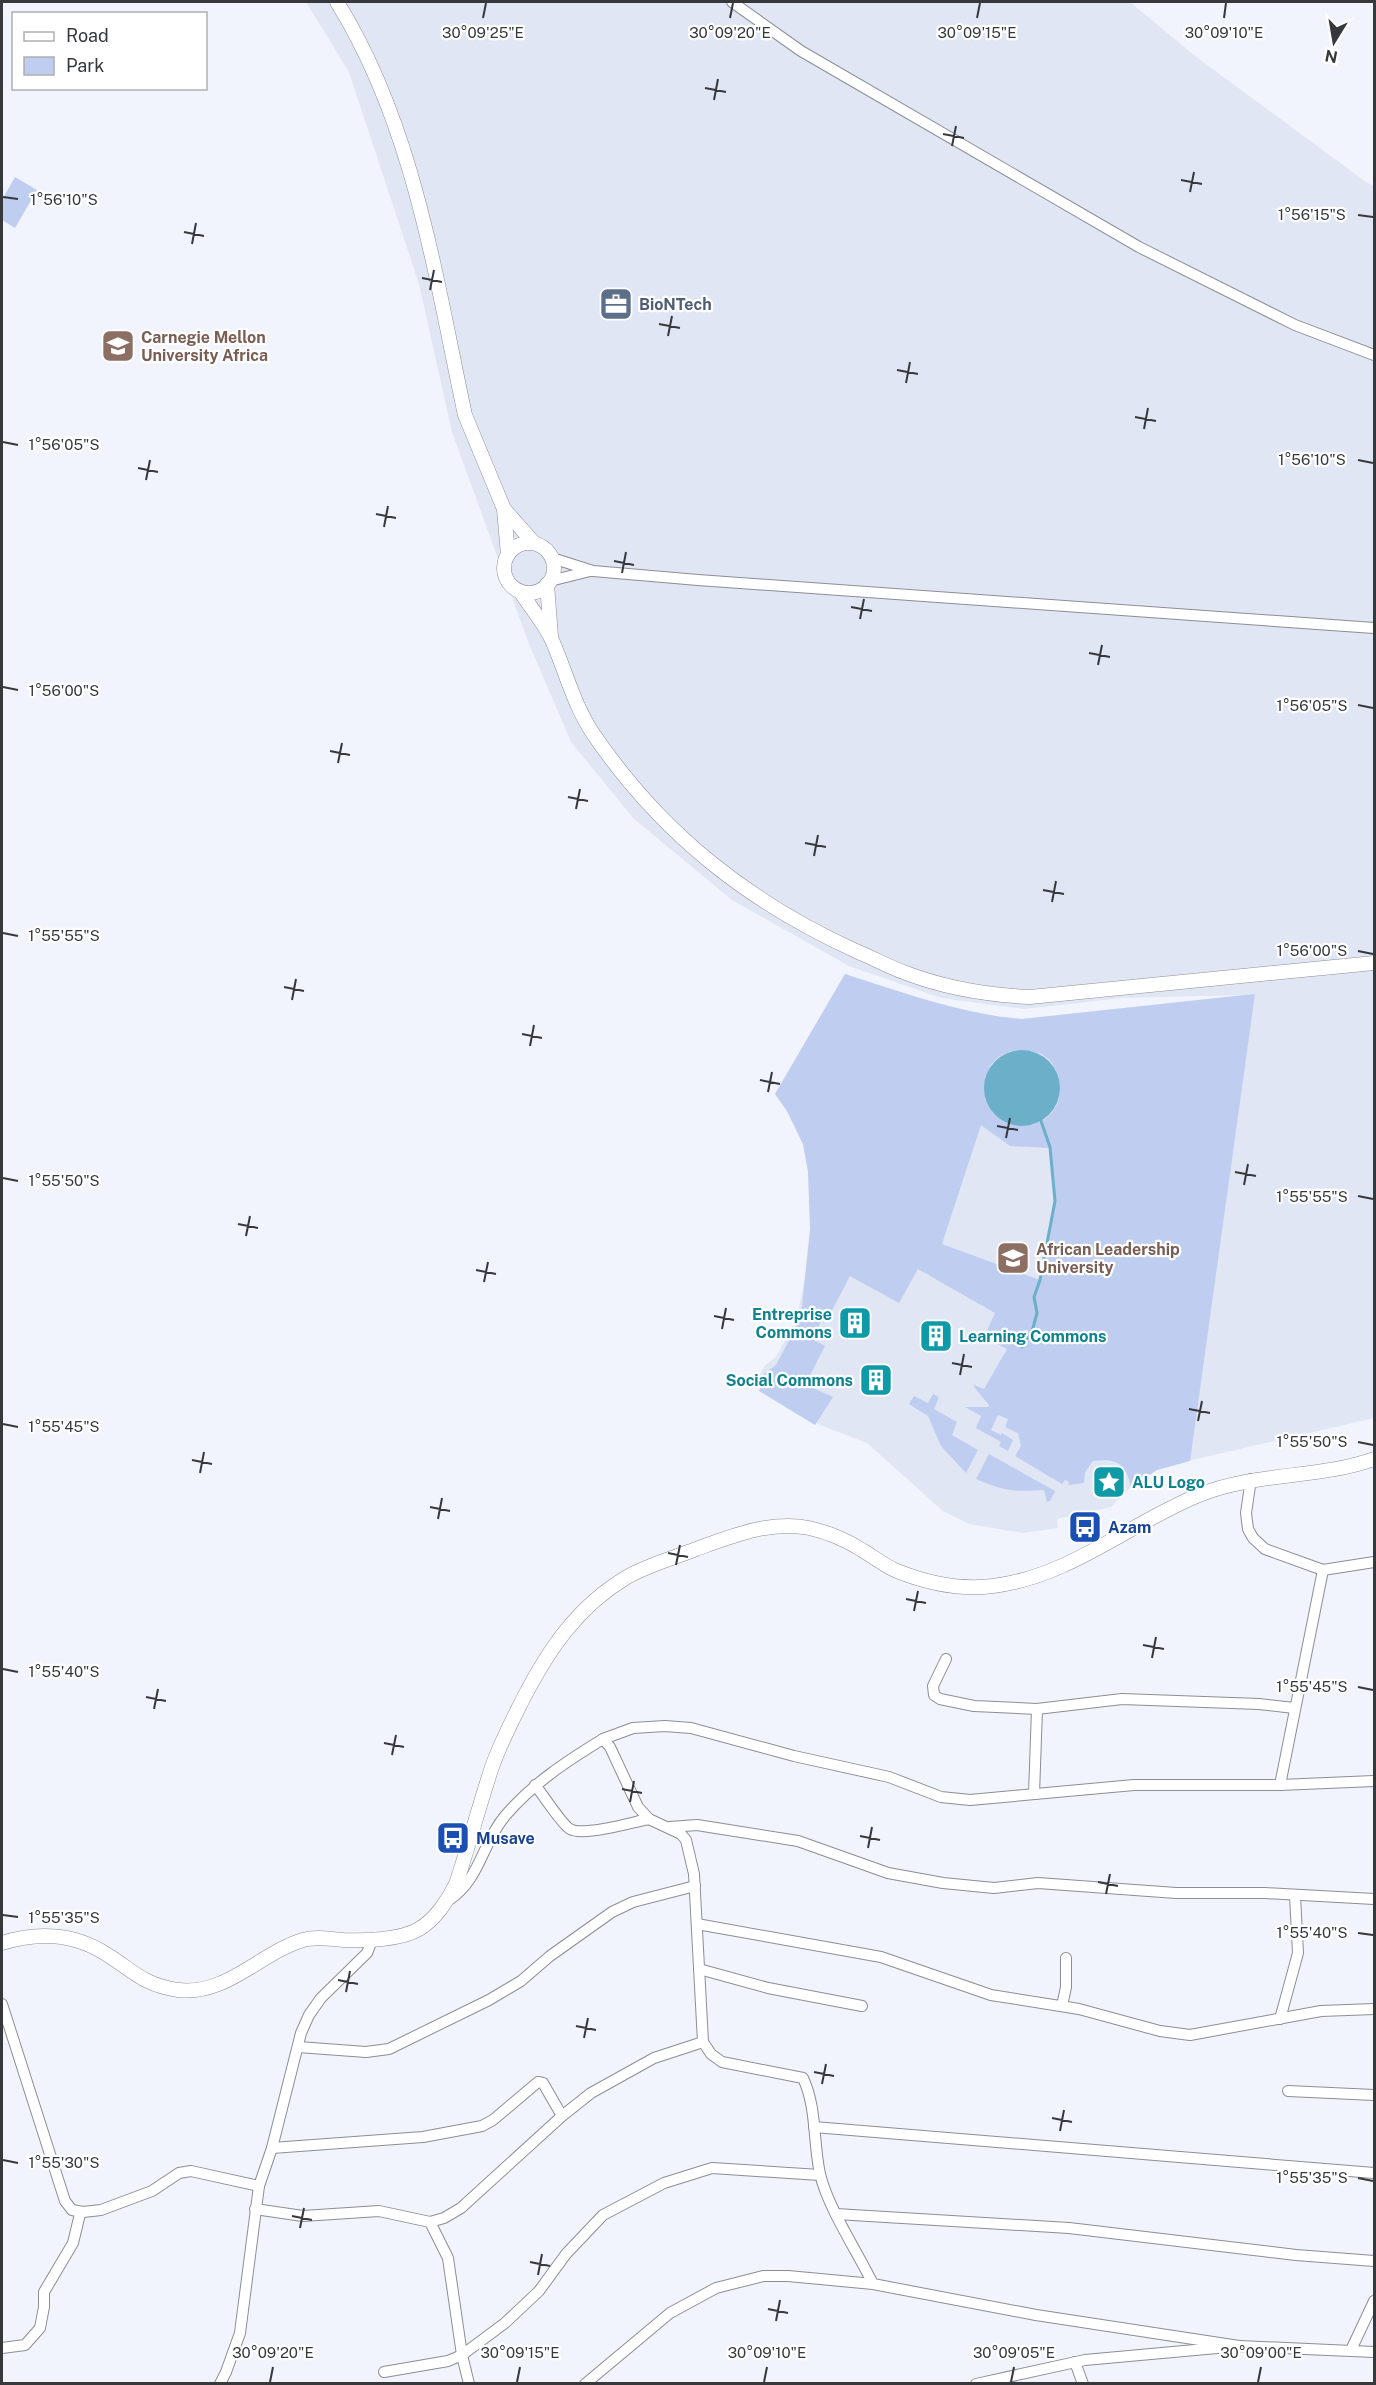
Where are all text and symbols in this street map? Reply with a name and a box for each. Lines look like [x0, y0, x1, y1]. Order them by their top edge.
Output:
legend [12, 12, 207, 90]
north arrow [1304, 12, 1364, 72]
text: 30°09'25"E [442, 24, 524, 41]
text: 30°09'20"E [689, 24, 771, 41]
text: 30°09'15"E [937, 24, 1017, 41]
text: 30°09'10"E [1185, 24, 1263, 41]
text: Road [66, 25, 109, 46]
text: N [1323, 46, 1339, 67]
text: Park [66, 55, 104, 76]
text: 1°56'10"S [30, 191, 98, 208]
text: 1°56'15"S [1278, 206, 1346, 223]
office icon: BioNTech [598, 286, 634, 322]
place label: BioNTech [639, 295, 712, 314]
school or university icon: Carnegie Mellon University Africa [100, 328, 136, 364]
place label: Carnegie Mellon University Africa [141, 328, 268, 365]
text: 1°56'05"S [29, 436, 99, 453]
text: 1°56'10"S [1278, 451, 1346, 468]
text: 1°56'00"S [29, 682, 99, 699]
text: 1°56'05"S [1277, 697, 1347, 714]
text: 1°55'55"S [28, 927, 100, 944]
text: 1°56'00"S [1277, 942, 1347, 959]
text: 1°55'50"S [28, 1172, 100, 1189]
text: 1°55'55"S [1276, 1188, 1348, 1205]
school or university icon: African Leadership University [995, 1240, 1031, 1276]
place label: African Leadership University [1036, 1240, 1180, 1277]
place label: Entreprise Commons [752, 1305, 832, 1342]
building icon: Entreprise Commons [837, 1305, 873, 1341]
building icon: Learning Commons [918, 1318, 954, 1354]
place label: Learning Commons [959, 1327, 1106, 1346]
building icon: Social Commons [858, 1362, 894, 1398]
place label: Social Commons [725, 1371, 853, 1390]
text: 1°55'45"S [28, 1418, 100, 1435]
text: 1°55'50"S [1276, 1433, 1348, 1450]
place icon: ALU Logo [1091, 1464, 1127, 1500]
place label: ALU Logo [1132, 1473, 1205, 1492]
bus stop icon: Azam [1067, 1509, 1103, 1545]
place label: Azam [1108, 1518, 1151, 1537]
text: 1°55'40"S [28, 1663, 100, 1680]
text: 1°55'45"S [1276, 1678, 1348, 1695]
bus stop icon: Musave [435, 1820, 471, 1856]
place label: Musave [476, 1829, 535, 1848]
text: 1°55'35"S [28, 1909, 100, 1926]
text: 1°55'40"S [1276, 1924, 1348, 1941]
text: 1°55'30"S [29, 2154, 99, 2171]
text: 1°55'35"S [1276, 2169, 1348, 2186]
text: 30°09'20"E [232, 2344, 314, 2361]
text: 30°09'15"E [480, 2344, 560, 2361]
text: 30°09'10"E [728, 2344, 806, 2361]
text: 30°09'05"E [973, 2344, 1055, 2361]
text: 30°09'00"E [1220, 2344, 1302, 2361]

